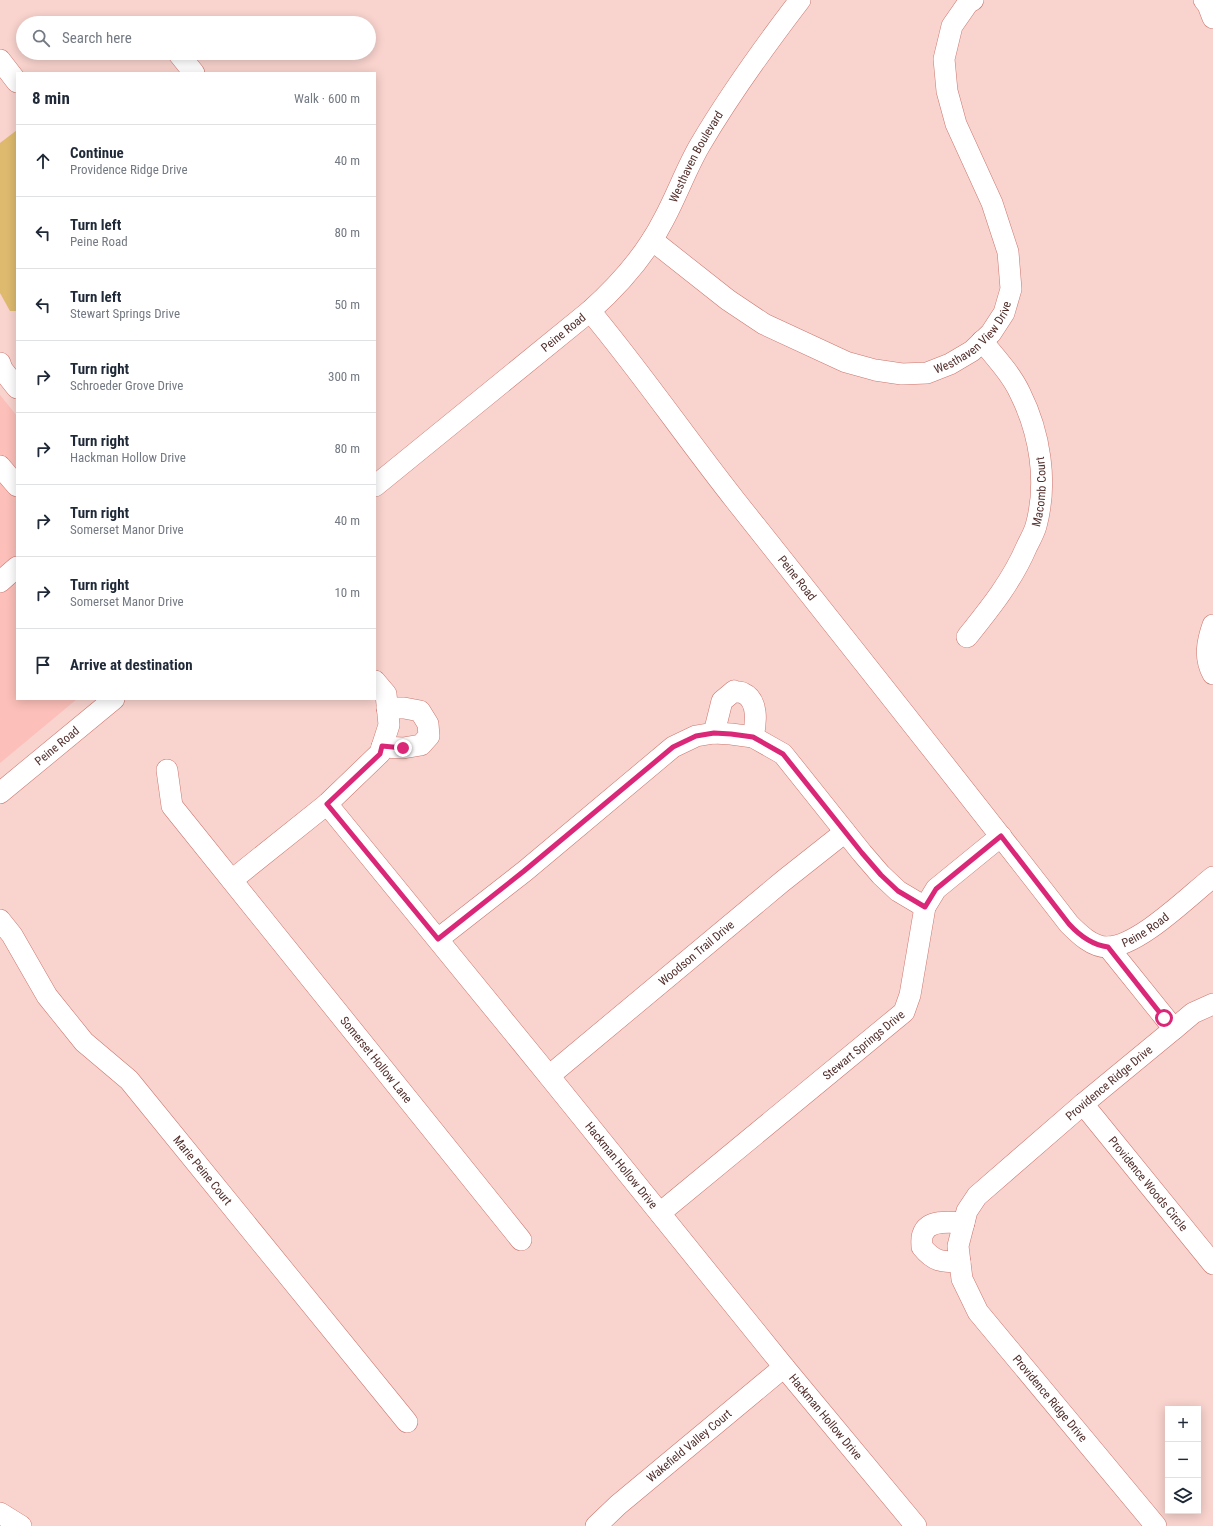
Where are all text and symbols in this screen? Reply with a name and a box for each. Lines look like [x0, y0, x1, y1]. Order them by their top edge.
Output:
search box [16, 16, 376, 60]
icon: search [30, 27, 52, 49]
text: Search here [62, 29, 132, 47]
text: 8 min [32, 88, 70, 108]
text: Walk · 600 m [294, 91, 360, 106]
street label: Westhaven Boulevard [666, 108, 726, 205]
text: Continue [70, 144, 124, 162]
icon: ahead [32, 150, 54, 172]
text: 40 m [334, 153, 360, 168]
text: Providence Ridge Drive [70, 162, 188, 177]
text: Turn left [70, 216, 121, 234]
icon: left [32, 222, 54, 244]
text: 80 m [334, 225, 360, 240]
text: Peine Road [70, 234, 128, 249]
text: Turn left [70, 288, 121, 306]
icon: left [32, 294, 54, 316]
text: 50 m [334, 297, 360, 312]
street label: Westhaven View Drive [932, 299, 1014, 377]
text: Stewart Springs Drive [70, 306, 180, 321]
street label: Peine Road [538, 310, 589, 355]
text: Turn right [70, 360, 129, 378]
icon: right [32, 366, 54, 388]
text: 300 m [328, 369, 360, 384]
text: Schroeder Grove Drive [70, 378, 183, 393]
text: Turn right [70, 432, 129, 450]
icon: right [32, 438, 54, 460]
text: 80 m [334, 441, 360, 456]
text: Hackman Hollow Drive [70, 450, 186, 465]
street label: Macomb Court [1029, 455, 1049, 528]
text: Turn right [70, 504, 129, 522]
icon: right [32, 510, 54, 532]
text: 40 m [334, 513, 360, 528]
text: Somerset Manor Drive [70, 522, 184, 537]
street label: Peine Road [775, 553, 819, 603]
text: Turn right [70, 576, 129, 594]
icon: right [32, 582, 54, 604]
text: 10 m [334, 585, 360, 600]
text: Somerset Manor Drive [70, 594, 184, 609]
icon: arrive [32, 654, 54, 676]
text: Arrive at destination [70, 656, 193, 674]
street label: Peine Road [32, 724, 82, 768]
route end [394, 739, 412, 757]
street label: Peine Road [1120, 910, 1172, 950]
street label: Woodson Trail Drive [656, 917, 737, 989]
street label: Stewart Springs Drive [820, 1007, 908, 1083]
route start [1155, 1009, 1173, 1027]
street label: Somerset Hollow Lane [337, 1014, 415, 1106]
street label: Providence Ridge Drive [1063, 1042, 1155, 1123]
street label: Hackman Hollow Drive [582, 1119, 661, 1212]
street label: Marie Peine Court [170, 1133, 235, 1208]
street label: Providence Woods Circle [1105, 1134, 1191, 1234]
street label: Providence Ridge Drive [1010, 1352, 1090, 1445]
street label: Hackman Hollow Drive [786, 1371, 865, 1463]
street label: Wakefield Valley Court [644, 1406, 735, 1485]
map controls [1165, 1406, 1201, 1514]
button: + [1165, 1406, 1201, 1442]
button: − [1165, 1442, 1201, 1478]
button: layers [1165, 1478, 1201, 1514]

